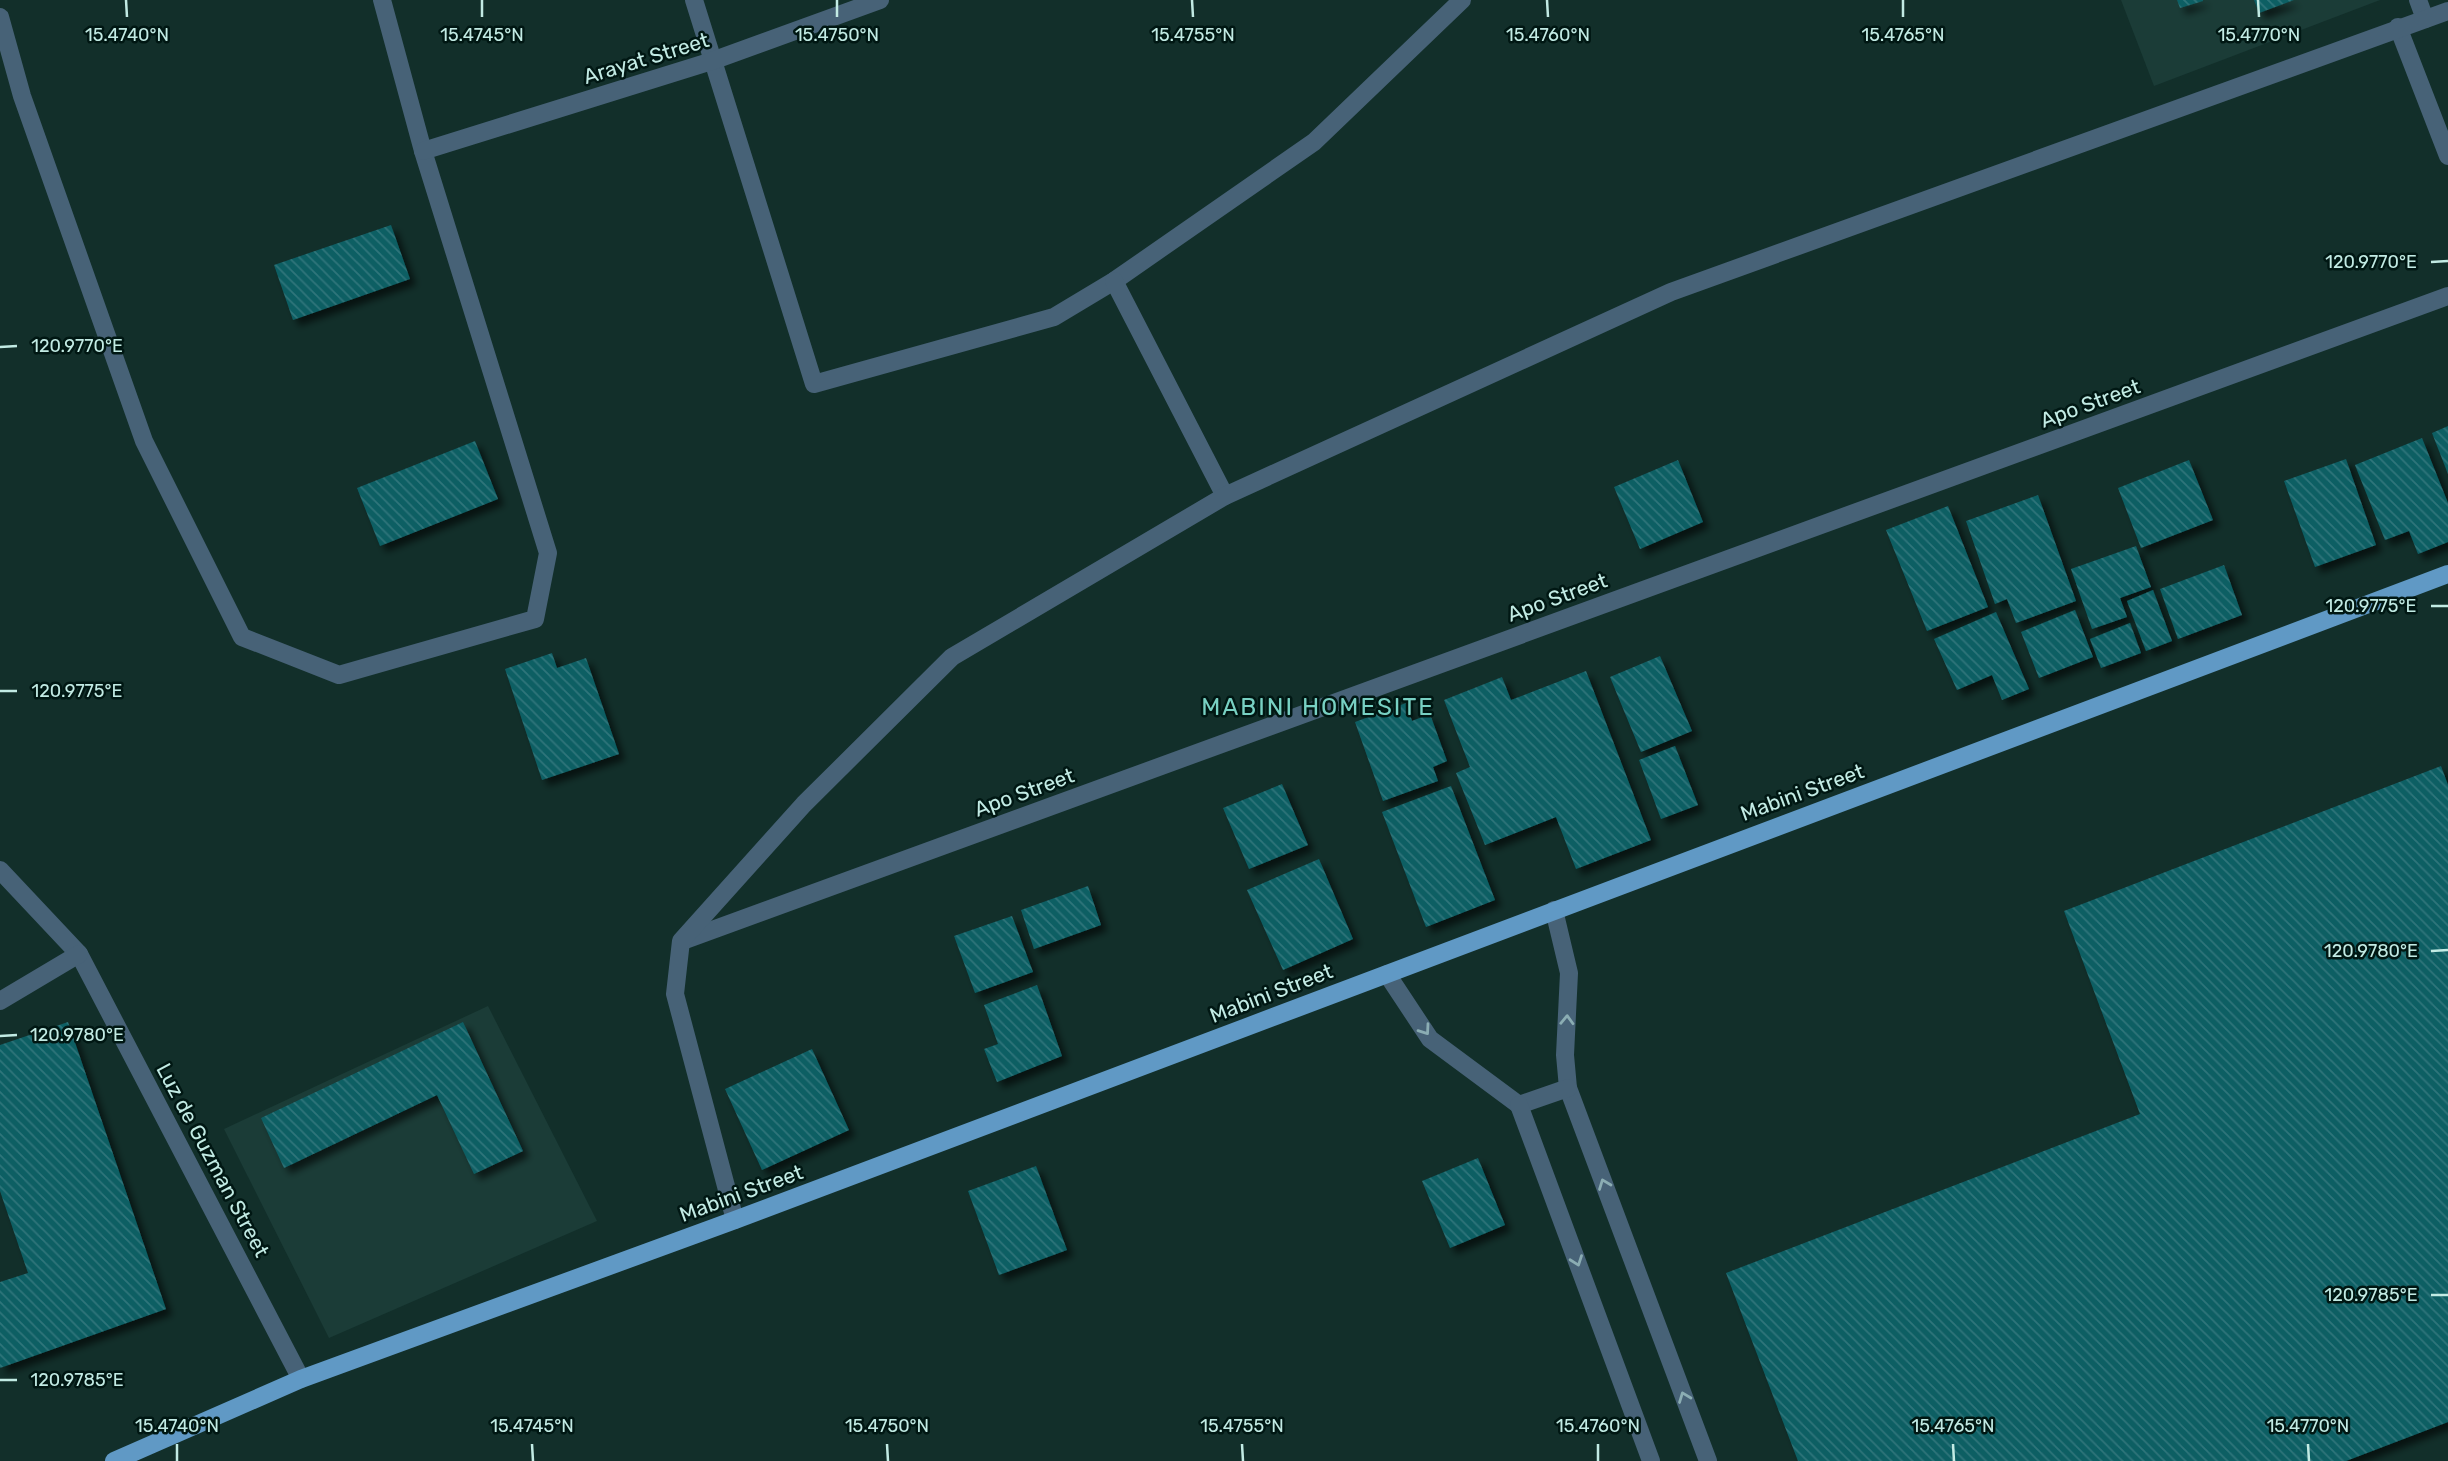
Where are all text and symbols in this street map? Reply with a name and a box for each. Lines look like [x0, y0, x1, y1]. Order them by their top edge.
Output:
text: 15.4740°N [85, 24, 169, 46]
text: 15.4745°N [440, 24, 524, 46]
text: 15.4750°N [795, 24, 879, 46]
text: 15.4755°N [1151, 24, 1235, 46]
text: 15.4760°N [1506, 24, 1590, 46]
text: 15.4765°N [1861, 24, 1945, 46]
text: 15.4770°N [2218, 24, 2300, 46]
street label: Arayat Street [580, 27, 712, 89]
text: 120.9770°E [2325, 251, 2417, 273]
text: 120.9770°E [31, 335, 123, 357]
street label: Apo Street [2037, 373, 2143, 433]
street label: Apo Street [1504, 567, 1610, 627]
text: 120.9775°E [2326, 595, 2416, 617]
text: 120.9775°E [32, 680, 122, 702]
district label: MABINI HOMESITE [1201, 693, 1435, 721]
street label: Mabini Street [1737, 758, 1867, 826]
street label: Apo Street [971, 762, 1077, 822]
text: 120.9780°E [2324, 940, 2418, 962]
street label: Mabini Street [1206, 958, 1336, 1028]
one-way arrow [1559, 1015, 1574, 1026]
one-way arrow [1417, 1022, 1429, 1035]
text: 120.9780°E [30, 1024, 124, 1046]
street label: Luz de Guzman Street [151, 1059, 275, 1261]
street label: Mabini Street [676, 1159, 806, 1227]
one-way arrow [1598, 1179, 1612, 1191]
one-way arrow [1569, 1255, 1583, 1267]
text: 120.9785°E [2324, 1284, 2418, 1306]
text: 120.9785°E [30, 1369, 124, 1391]
one-way arrow [1678, 1392, 1692, 1404]
text: 15.4740°N [135, 1415, 219, 1437]
text: 15.4745°N [490, 1415, 574, 1437]
text: 15.4750°N [845, 1415, 929, 1437]
text: 15.4755°N [1200, 1415, 1284, 1437]
text: 15.4760°N [1556, 1415, 1640, 1437]
text: 15.4765°N [1911, 1415, 1995, 1437]
text: 15.4770°N [2267, 1415, 2349, 1437]

